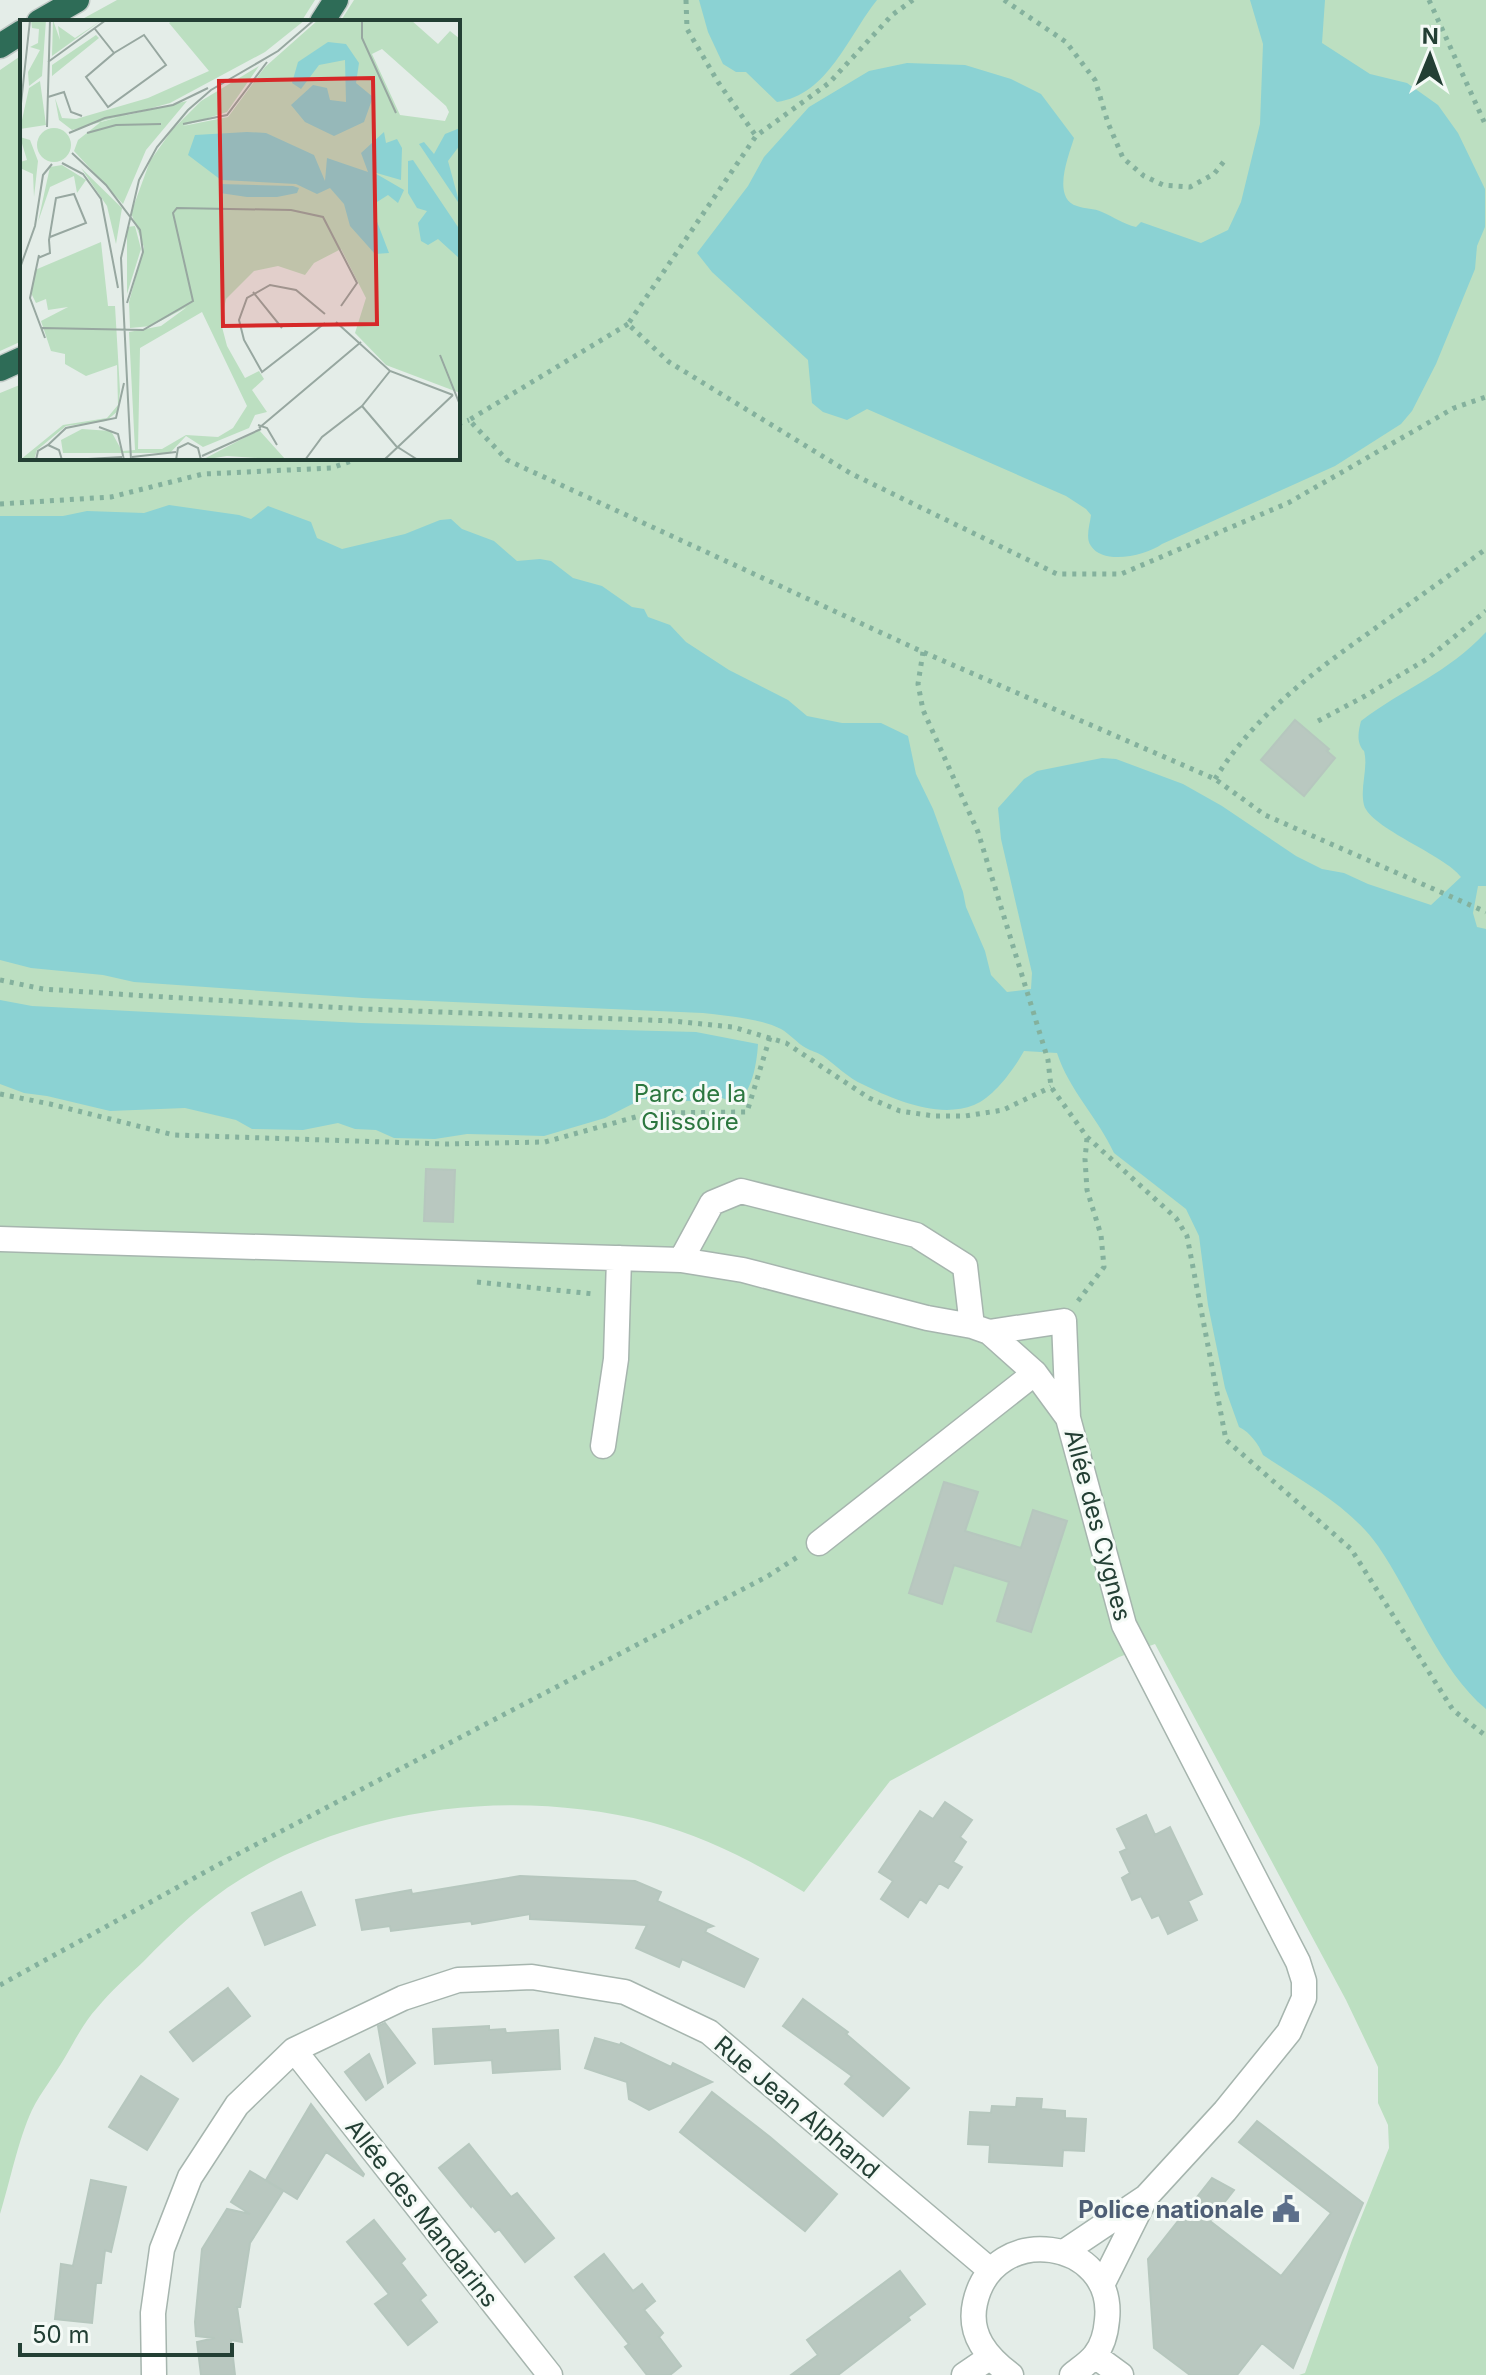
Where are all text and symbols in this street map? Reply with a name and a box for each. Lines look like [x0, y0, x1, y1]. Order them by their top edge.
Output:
north arrow [1390, 16, 1470, 96]
inset map [20, 20, 460, 460]
text: N [1422, 23, 1439, 49]
park label: Parc de la Glissoire [634, 1079, 746, 1136]
street label: Allée des Cygnes [1058, 1426, 1138, 1624]
street label: Rue Jean Alphand [709, 2030, 885, 2184]
street label: Allée des Mandarins [340, 2113, 504, 2313]
public building icon: Police nationale [1271, 2194, 1301, 2224]
place label: Police nationale [1078, 2195, 1264, 2224]
scale bar [20, 2307, 232, 2357]
text: 50 m [32, 2320, 90, 2349]

